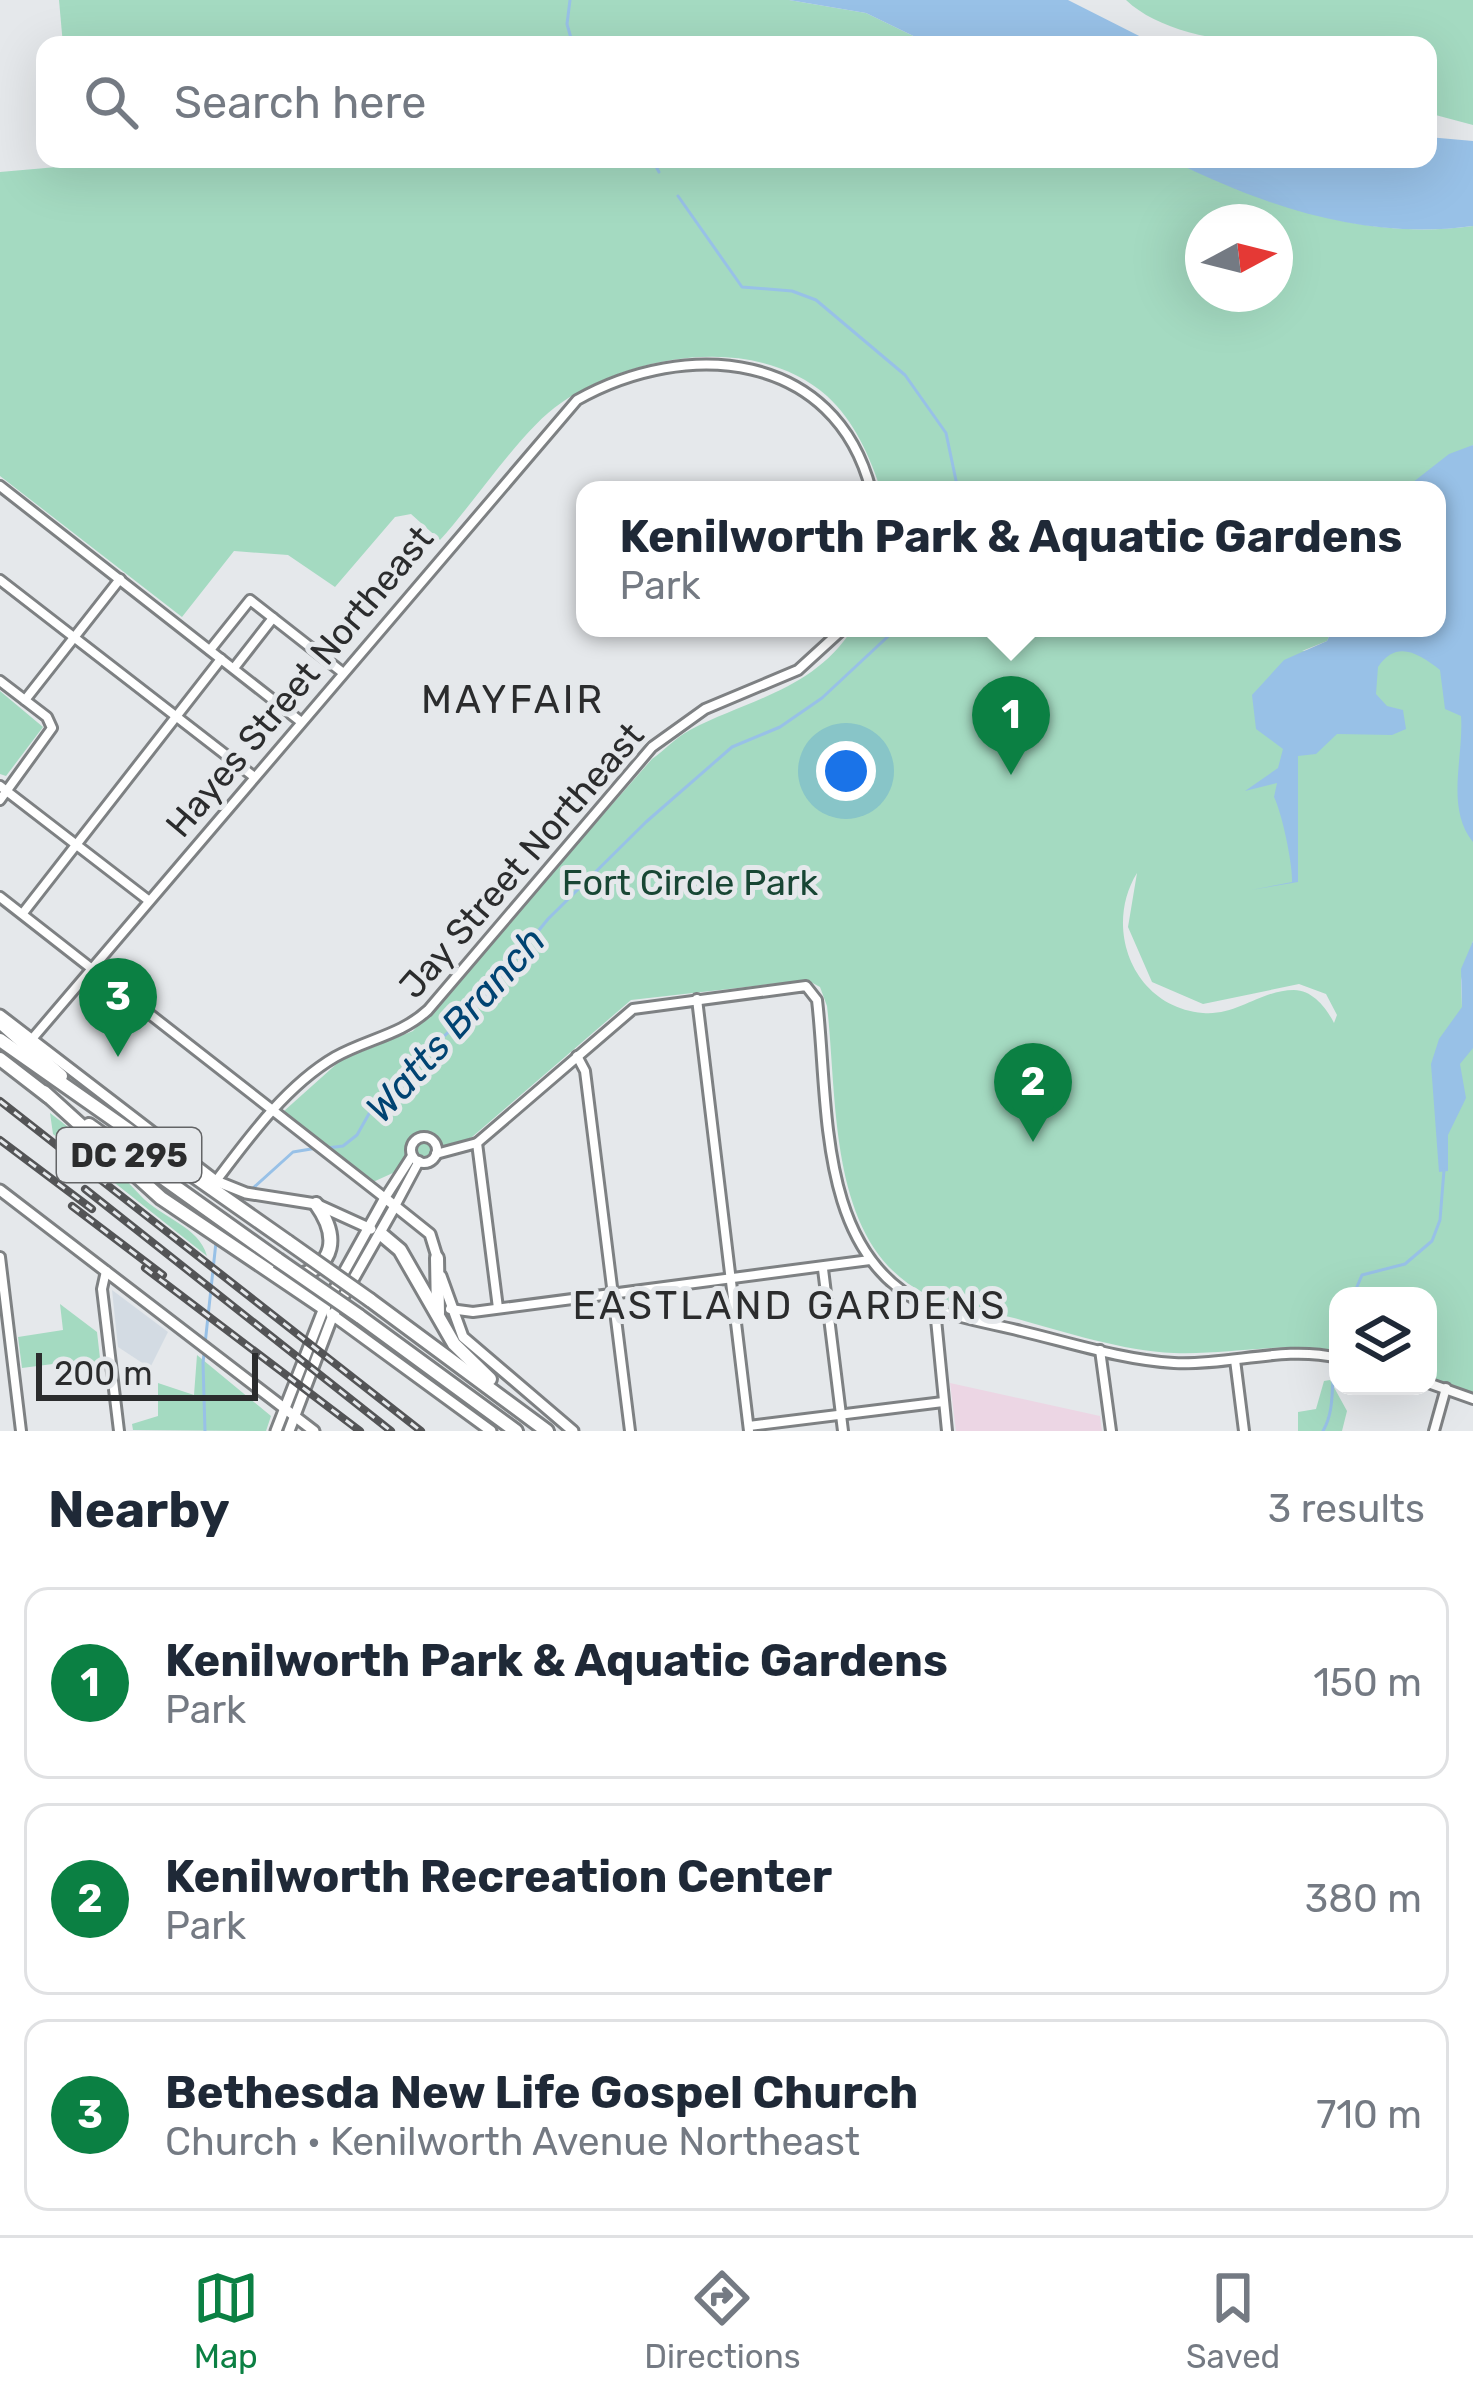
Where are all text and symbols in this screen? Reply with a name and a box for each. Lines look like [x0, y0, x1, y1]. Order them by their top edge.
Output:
search box [36, 36, 1437, 168]
icon: search [78, 69, 144, 135]
text: Search here [174, 76, 426, 129]
north arrow [1185, 204, 1293, 312]
popup [576, 481, 1446, 637]
text: Kenilworth Park & Aquatic Gardens [620, 510, 1402, 563]
street label: Hayes Street Northeast [157, 517, 442, 845]
text: Park [620, 563, 701, 609]
pin: 1 [972, 676, 1050, 775]
district label: MAYFAIR [421, 677, 605, 723]
street label: Jay Street Northeast [390, 714, 653, 1007]
your location [816, 741, 876, 801]
park label: Fort Circle Park [562, 861, 819, 904]
water label: Watts Branch [356, 918, 555, 1132]
pin: 3 [79, 958, 157, 1057]
pin: 2 [994, 1043, 1072, 1142]
road number: DC 295 [57, 1128, 201, 1182]
district label: EASTLAND GARDENS [572, 1283, 1008, 1329]
map controls [1329, 1287, 1437, 1395]
button: layers [1329, 1287, 1437, 1395]
scale bar [36, 1347, 258, 1400]
text: 200 m [54, 1354, 153, 1393]
text: Nearby [48, 1479, 230, 1540]
text: 3 results [1268, 1486, 1425, 1532]
text: Kenilworth Park & Aquatic Gardens [165, 1634, 948, 1687]
text: 1 [80, 1660, 100, 1706]
text: 150 m [1313, 1660, 1422, 1706]
text: Park [165, 1687, 246, 1733]
text: Kenilworth Recreation Center [165, 1850, 832, 1903]
text: 2 [77, 1876, 103, 1922]
text: 380 m [1305, 1876, 1422, 1922]
text: Park [165, 1903, 246, 1949]
text: Bethesda New Life Gospel Church [165, 2066, 918, 2119]
text: 3 [77, 2092, 103, 2138]
text: 710 m [1316, 2092, 1422, 2138]
text: Church · Kenilworth Avenue Northeast [165, 2119, 860, 2165]
tab: Map [193, 2265, 259, 2376]
tab: Directions [644, 2265, 801, 2376]
tab: Saved [1186, 2265, 1280, 2376]

